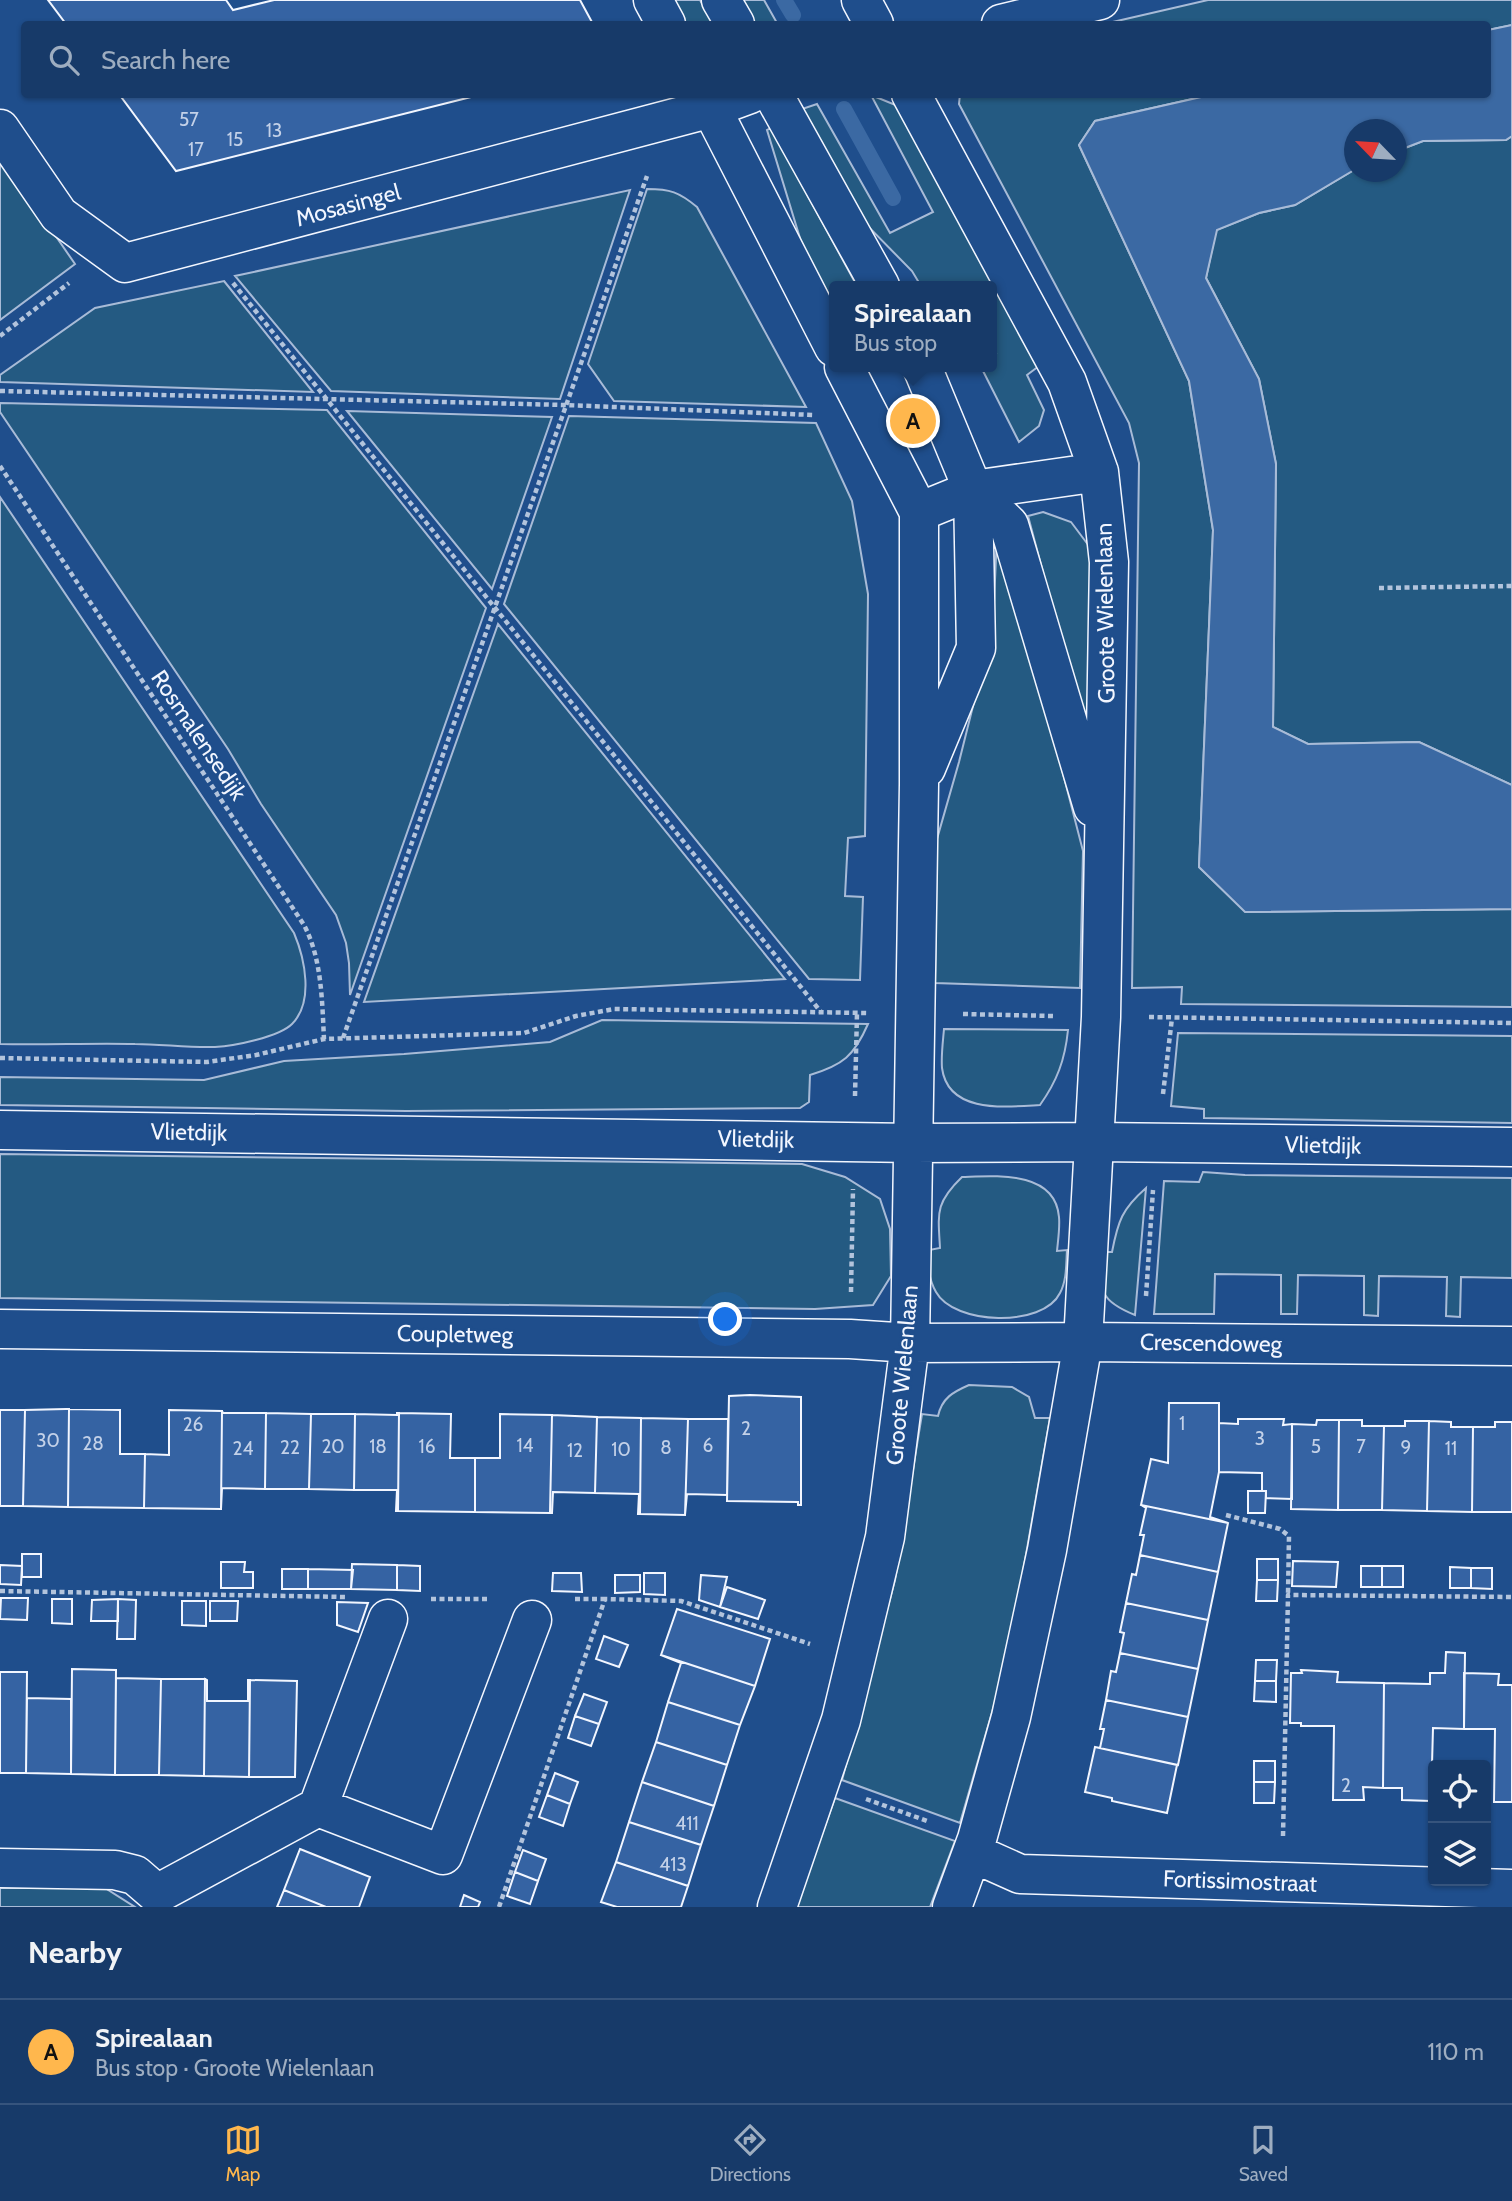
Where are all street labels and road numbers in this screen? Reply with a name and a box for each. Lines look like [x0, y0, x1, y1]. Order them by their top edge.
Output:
street label: Mosasingel [292, 177, 404, 232]
street label: Groote Wielenlaan [1089, 522, 1121, 704]
street label: Rosmalensedijk [145, 665, 253, 806]
street label: Vlietdijk [150, 1117, 228, 1147]
street label: Vlietdijk [717, 1124, 795, 1154]
street label: Vlietdijk [1284, 1130, 1362, 1160]
street label: Groote Wielenlaan [880, 1284, 924, 1466]
street label: Coupletweg [397, 1319, 514, 1349]
street label: Crescendoweg [1140, 1328, 1283, 1358]
street label: Fortissimostraat [1162, 1864, 1318, 1898]

